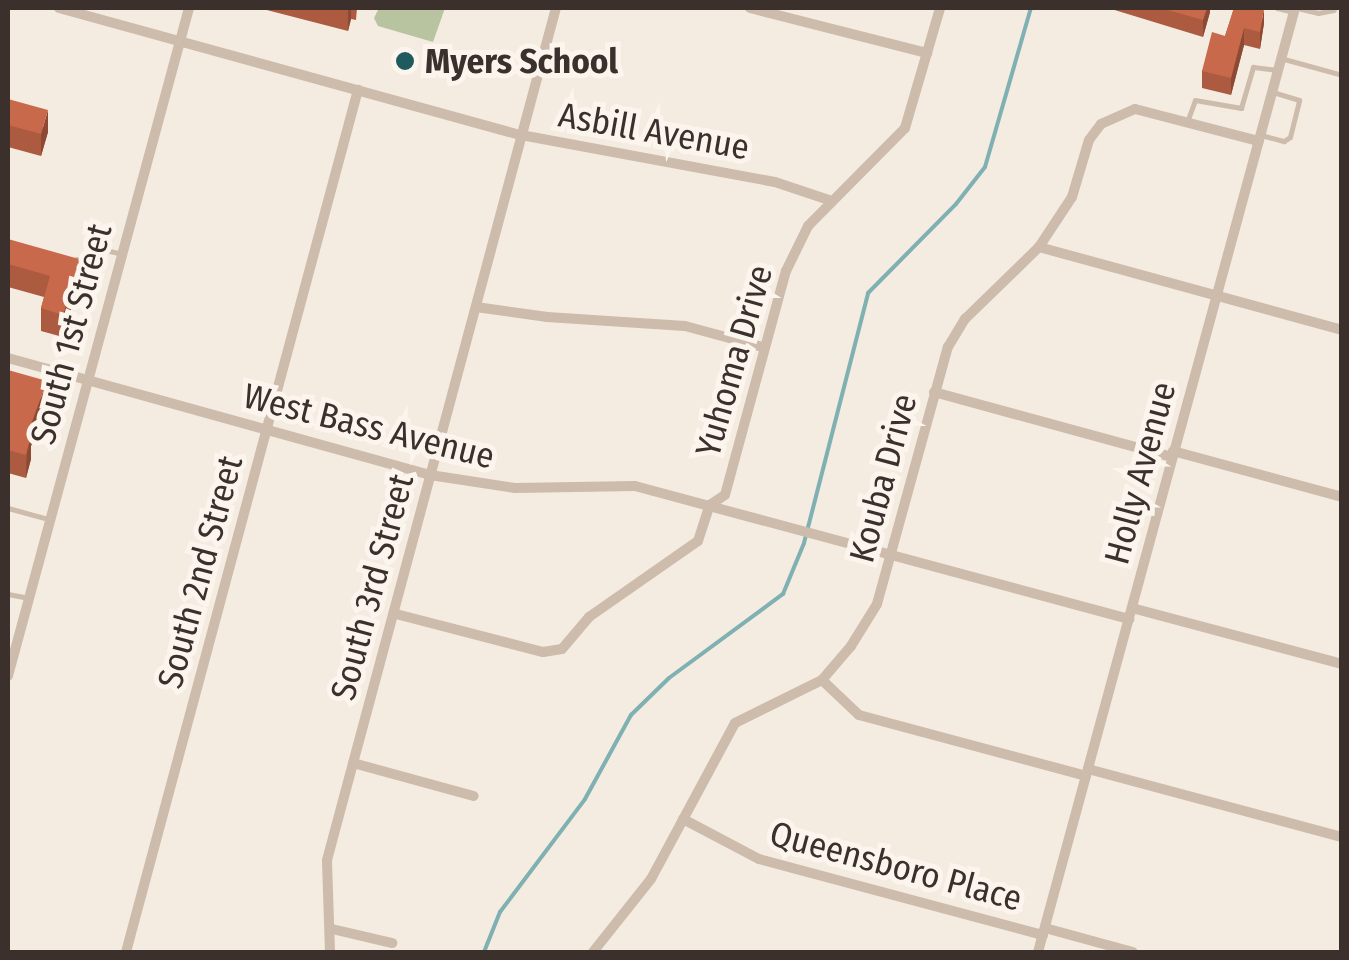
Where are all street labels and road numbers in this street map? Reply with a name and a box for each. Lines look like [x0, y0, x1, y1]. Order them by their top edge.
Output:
street label: Asbill Avenue [555, 94, 753, 168]
street label: South 1st Street [21, 219, 121, 449]
street label: Yuhoma Drive [687, 260, 781, 462]
street label: West Bass Avenue [239, 375, 499, 477]
street label: Holly Avenue [1096, 377, 1184, 569]
street label: Kouba Drive [840, 389, 926, 567]
street label: South 2nd Street [149, 451, 251, 693]
street label: South 3rd Street [322, 469, 422, 705]
street label: Queensboro Place [766, 812, 1026, 920]

